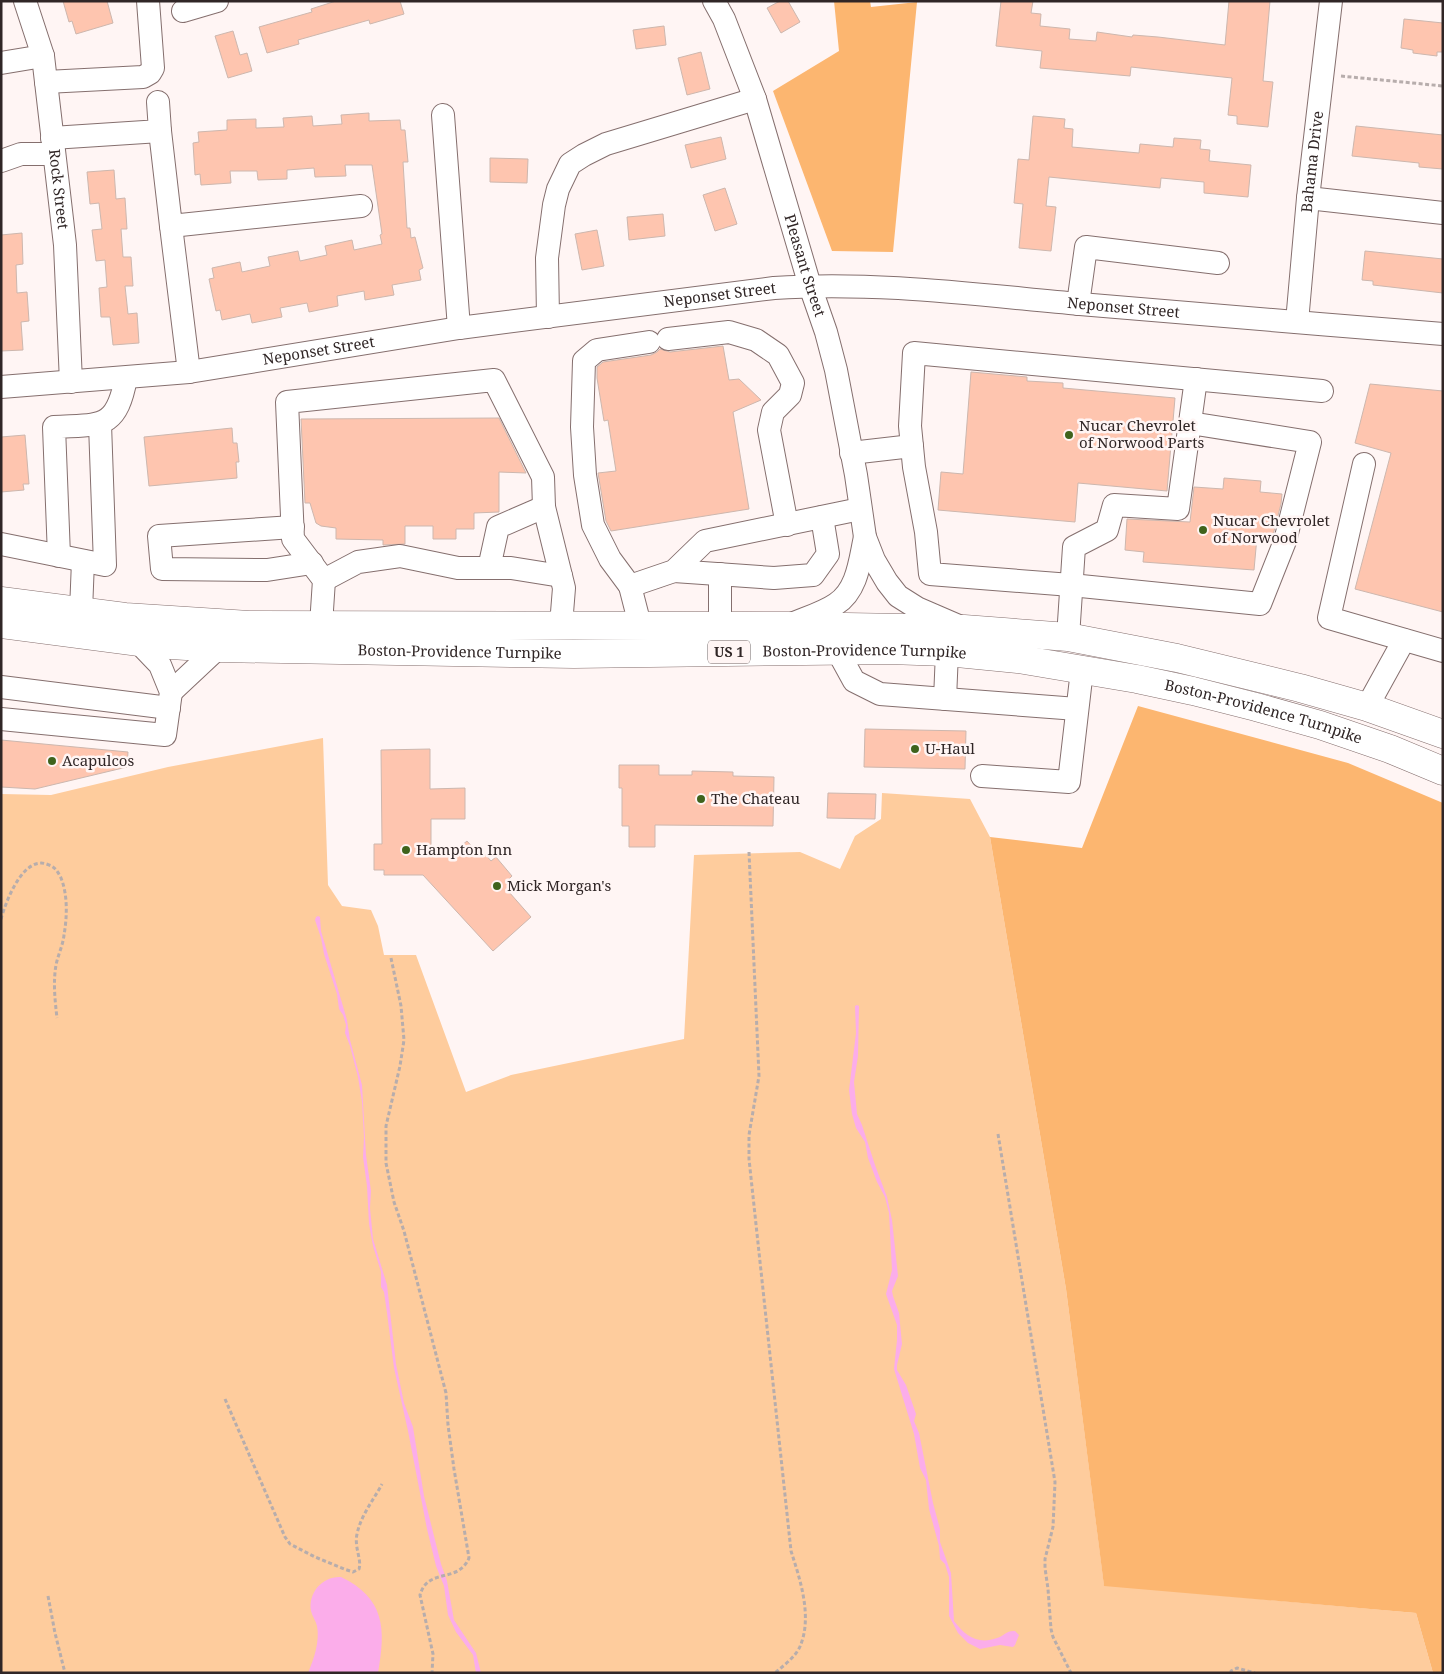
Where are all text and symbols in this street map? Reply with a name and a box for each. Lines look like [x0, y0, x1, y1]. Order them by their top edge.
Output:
street label: Bahama Drive [1296, 110, 1327, 213]
street label: Rock Street [45, 148, 74, 230]
street label: Pleasant Street [780, 212, 831, 319]
street label: Neponset Street [662, 277, 777, 311]
street label: Neponset Street [1066, 292, 1181, 322]
street label: Neponset Street [261, 331, 376, 369]
place label: Nucar Chevrolet of Norwood Parts [1079, 415, 1204, 452]
marker: Nucar Chevrolet of Norwood Parts [1063, 429, 1075, 441]
place label: Nucar Chevrolet of Norwood [1213, 510, 1330, 547]
marker: Nucar Chevrolet of Norwood [1197, 524, 1209, 536]
street label: Boston-Providence Turnpike [357, 639, 562, 663]
street label: Boston-Providence Turnpike [762, 639, 968, 663]
road number: US 1 [708, 640, 750, 664]
street label: Boston-Providence Turnpike [1163, 674, 1365, 748]
place label: U-Haul [925, 738, 975, 758]
marker: U-Haul [909, 743, 921, 755]
place label: Acapulcos [62, 750, 135, 770]
marker: Acapulcos [46, 755, 58, 767]
place label: The Chateau [711, 788, 801, 808]
marker: The Chateau [695, 793, 707, 805]
place label: Hampton Inn [416, 839, 512, 859]
marker: Hampton Inn [400, 844, 412, 856]
place label: Mick Morgan's [507, 875, 612, 895]
marker: Mick Morgan's [491, 880, 503, 892]

